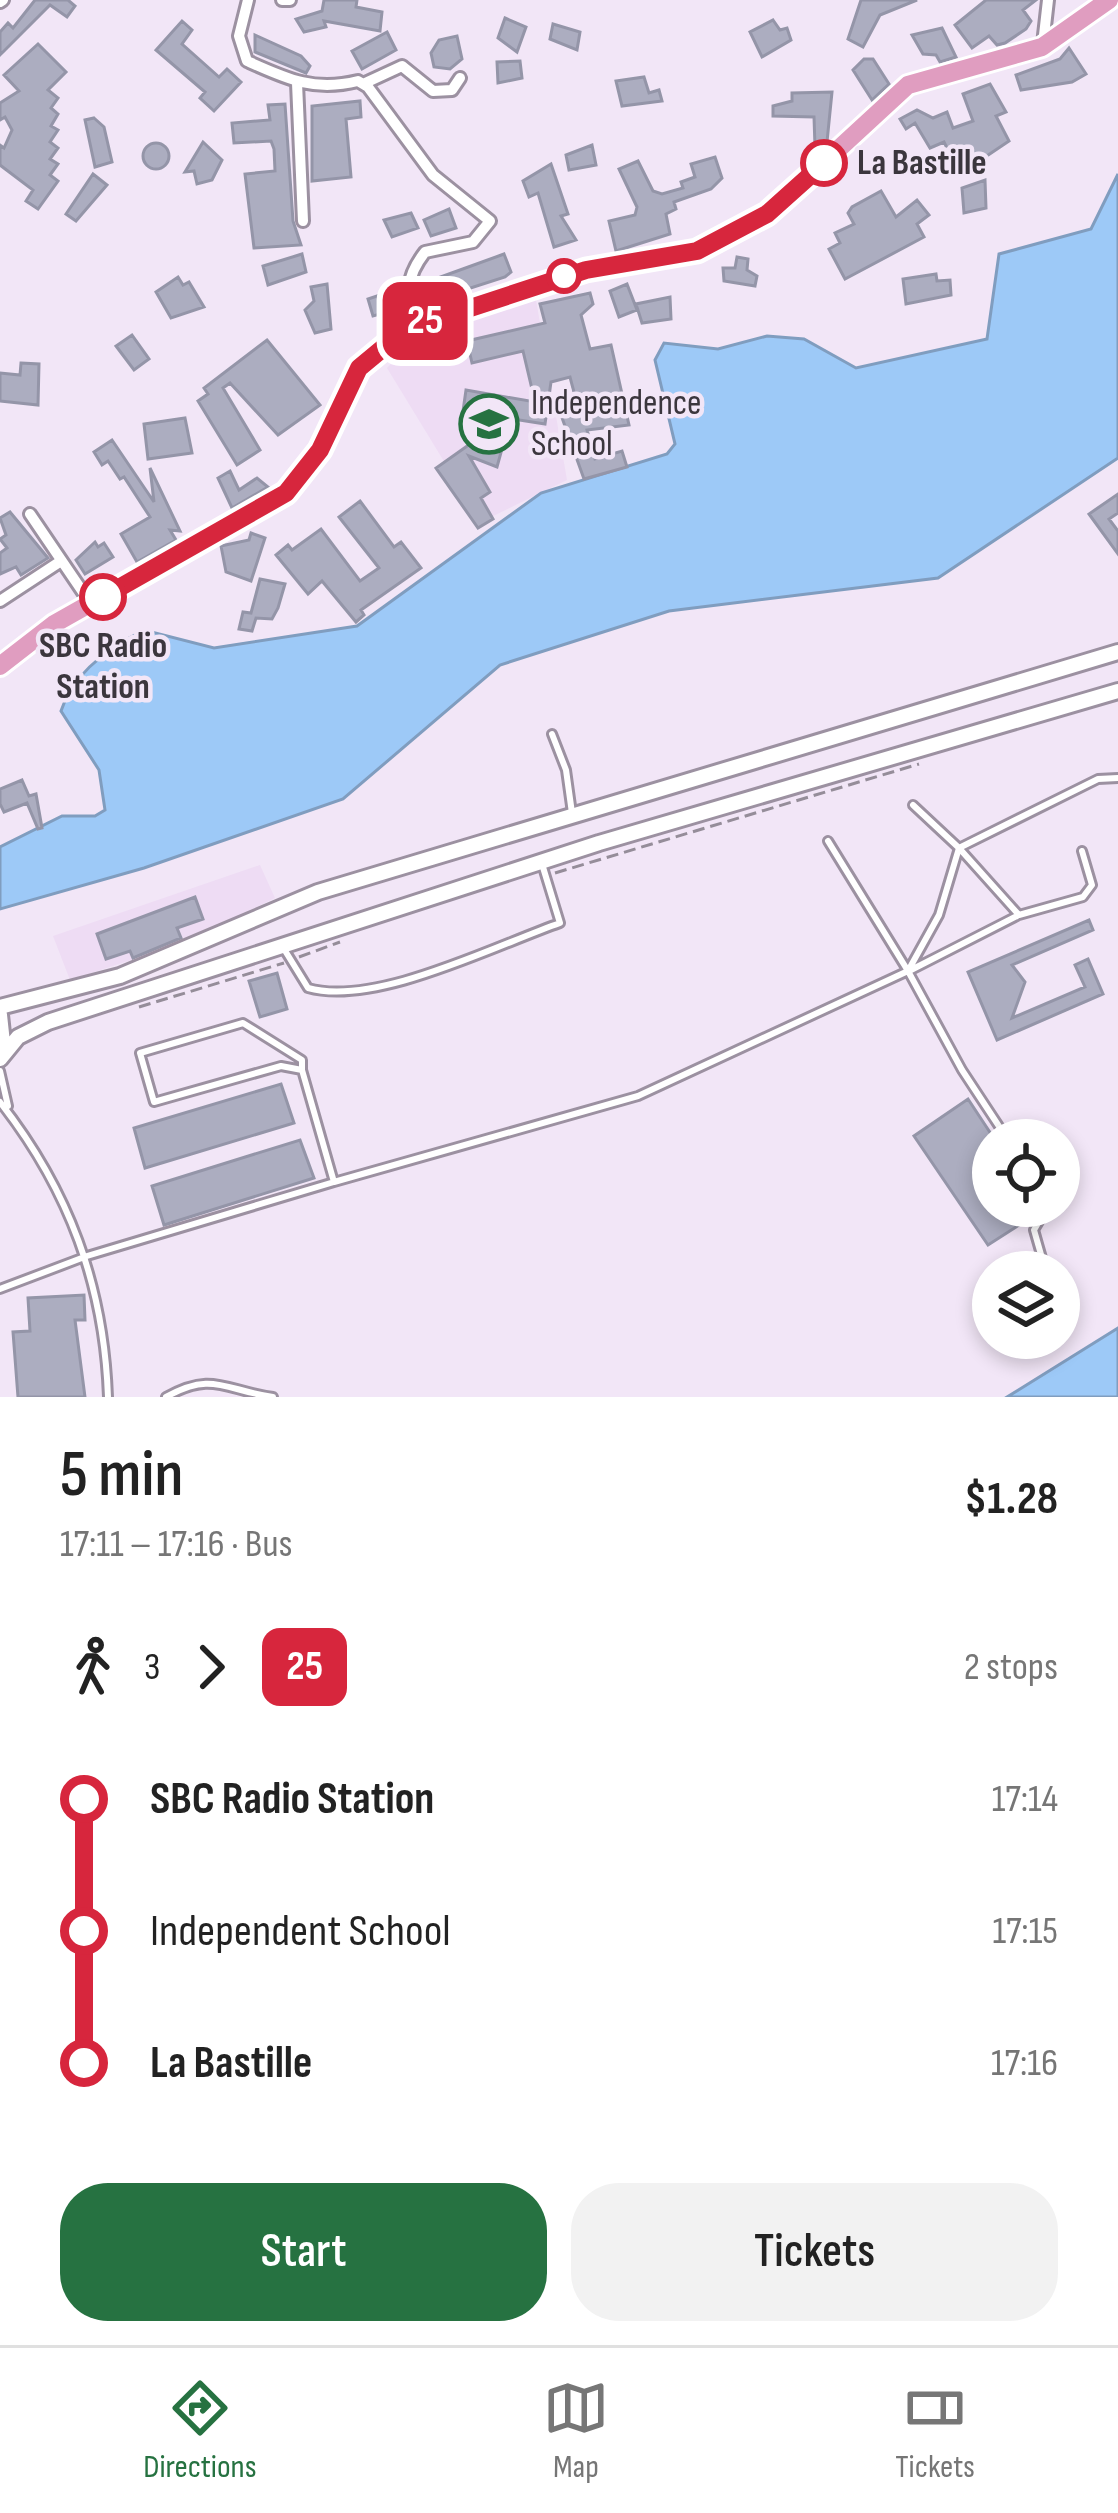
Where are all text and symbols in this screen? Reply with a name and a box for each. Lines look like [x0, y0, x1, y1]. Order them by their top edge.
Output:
marker: La Bastille [802, 141, 846, 185]
place label: La Bastille [857, 142, 987, 185]
unlabelled marker [548, 260, 580, 292]
line badge: 25 [371, 282, 479, 360]
text: 25 [407, 295, 443, 346]
place label: Independence School [531, 382, 702, 466]
school or university icon: Independence School [458, 393, 520, 455]
marker: SBC Radio Station [81, 575, 125, 619]
place label: SBC Radio Station [39, 625, 167, 709]
map controls [972, 1119, 1080, 1359]
button: locate [972, 1119, 1080, 1227]
button: layers [972, 1251, 1080, 1359]
text: 5 min [60, 1436, 183, 1515]
text: $1.28 [964, 1472, 1058, 1527]
text: 17:11 – 17:16 · Bus [60, 1521, 293, 1568]
icon: walk [60, 1634, 126, 1700]
icon: forward [178, 1634, 244, 1700]
text: 25 [286, 1641, 323, 1692]
text: 3 [144, 1644, 160, 1691]
text: 2 stops [964, 1644, 1058, 1691]
text: SBC Radio Station [150, 1772, 434, 1827]
text: 17:14 [992, 1776, 1058, 1823]
text: Independent School [150, 1904, 451, 1959]
text: 17:15 [992, 1908, 1058, 1955]
text: La Bastille [150, 2036, 312, 2091]
text: 17:16 [991, 2040, 1058, 2087]
button: Start [60, 2183, 547, 2321]
button: Tickets [571, 2183, 1058, 2321]
tab: Directions [143, 2375, 257, 2487]
tab: Map [543, 2375, 609, 2487]
tab: Tickets [895, 2375, 975, 2487]

